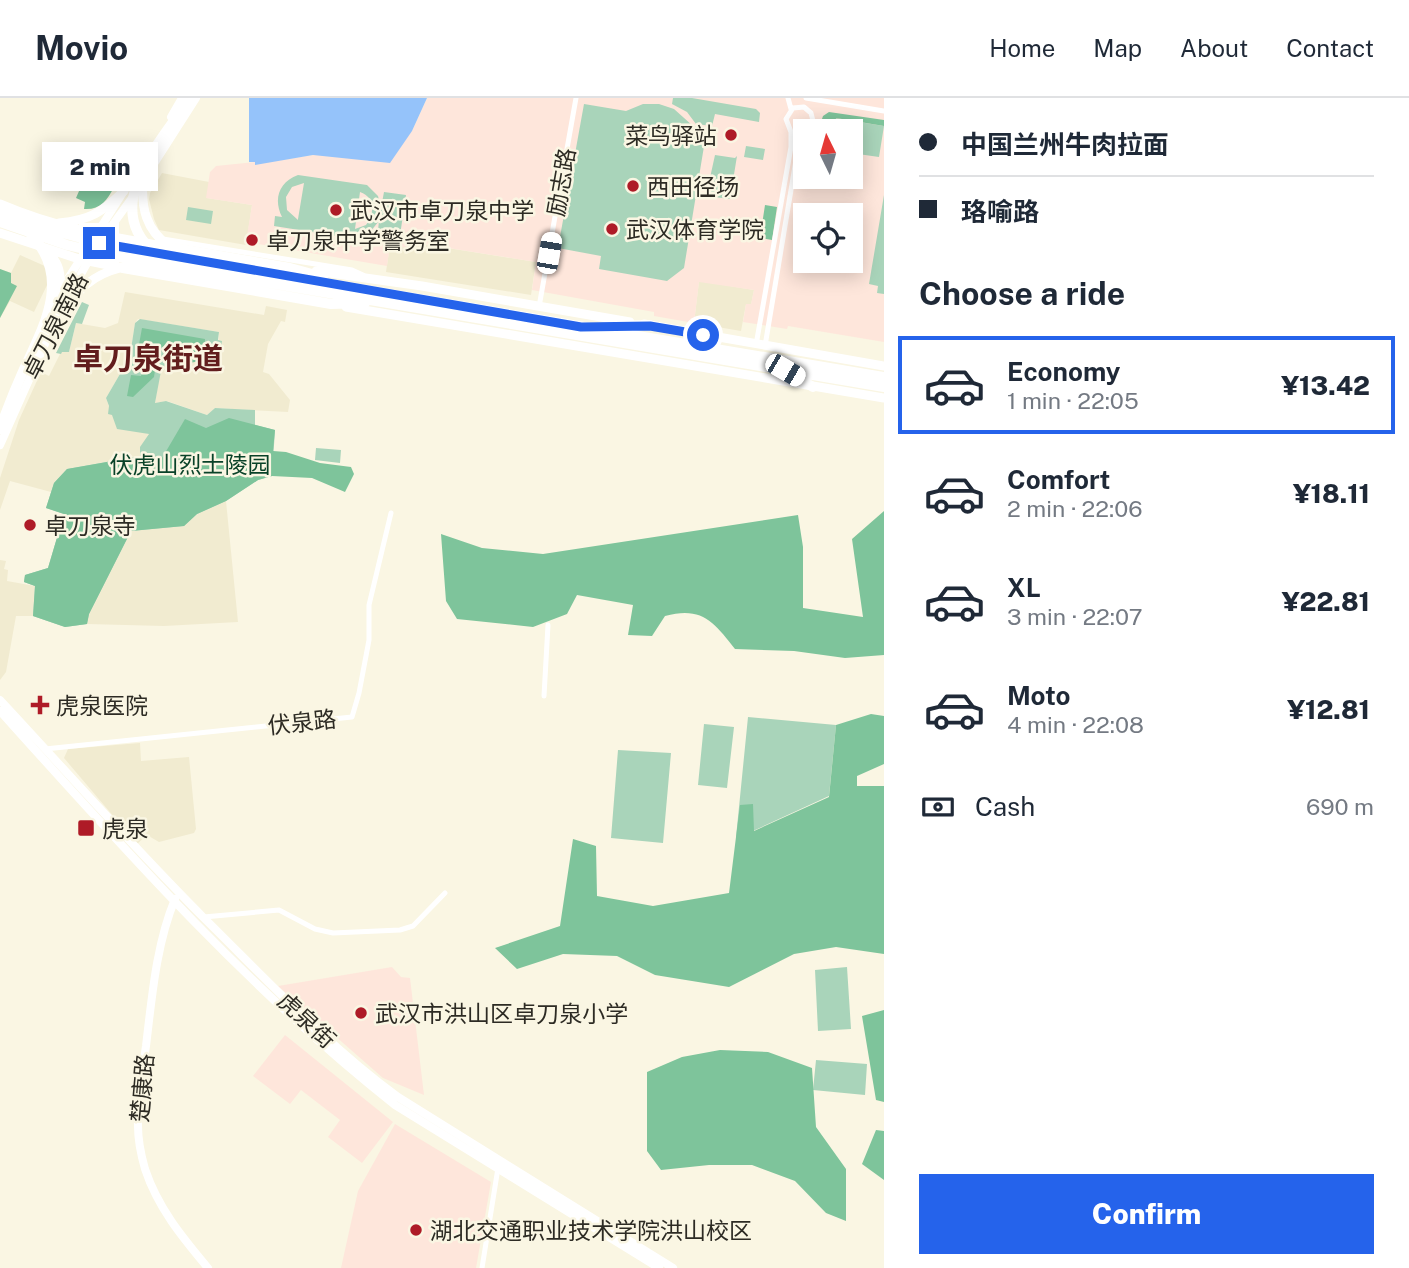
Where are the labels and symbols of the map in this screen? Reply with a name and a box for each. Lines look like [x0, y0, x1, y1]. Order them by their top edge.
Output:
north arrow [793, 119, 863, 189]
place label: 菜鸟驿站 [625, 122, 717, 149]
marker: 菜鸟驿站 [723, 127, 739, 143]
callout: 2 min [41, 142, 157, 190]
street label: 励志路 [542, 146, 580, 218]
place label: 西田径场 [647, 173, 739, 200]
marker: 西田径场 [625, 178, 641, 194]
place label: 武汉市卓刀泉中学 [350, 197, 534, 224]
marker: 武汉市卓刀泉中学 [328, 202, 344, 218]
place label: 武汉体育学院 [626, 216, 764, 243]
marker: 武汉体育学院 [604, 221, 620, 237]
route end [83, 227, 115, 259]
place label: 卓刀泉中学警务室 [266, 227, 450, 254]
car [536, 230, 563, 276]
marker: 卓刀泉中学警务室 [244, 232, 260, 248]
street label: 卓刀泉南路 [17, 269, 93, 383]
route start [687, 319, 719, 351]
district label: 卓刀泉街道 [73, 340, 223, 376]
car [762, 350, 809, 390]
park label: 伏虎山烈士陵园 [110, 451, 271, 478]
place label: 卓刀泉寺 [44, 512, 136, 539]
marker: 卓刀泉寺 [22, 517, 38, 533]
place label: 虎泉医院 [56, 692, 148, 719]
marker: 虎泉医院 [30, 695, 50, 715]
street label: 伏泉路 [266, 705, 338, 739]
place label: 虎泉 [102, 815, 148, 842]
marker: 虎泉 [76, 818, 96, 838]
street label: 虎泉街 [273, 987, 341, 1053]
place label: 武汉市洪山区卓刀泉小学 [375, 1000, 628, 1027]
marker: 武汉市洪山区卓刀泉小学 [353, 1005, 369, 1021]
street label: 楚康路 [126, 1052, 158, 1124]
place label: 湖北交通职业技术学院洪山校区 [430, 1217, 752, 1244]
marker: 湖北交通职业技术学院洪山校区 [408, 1222, 424, 1238]

